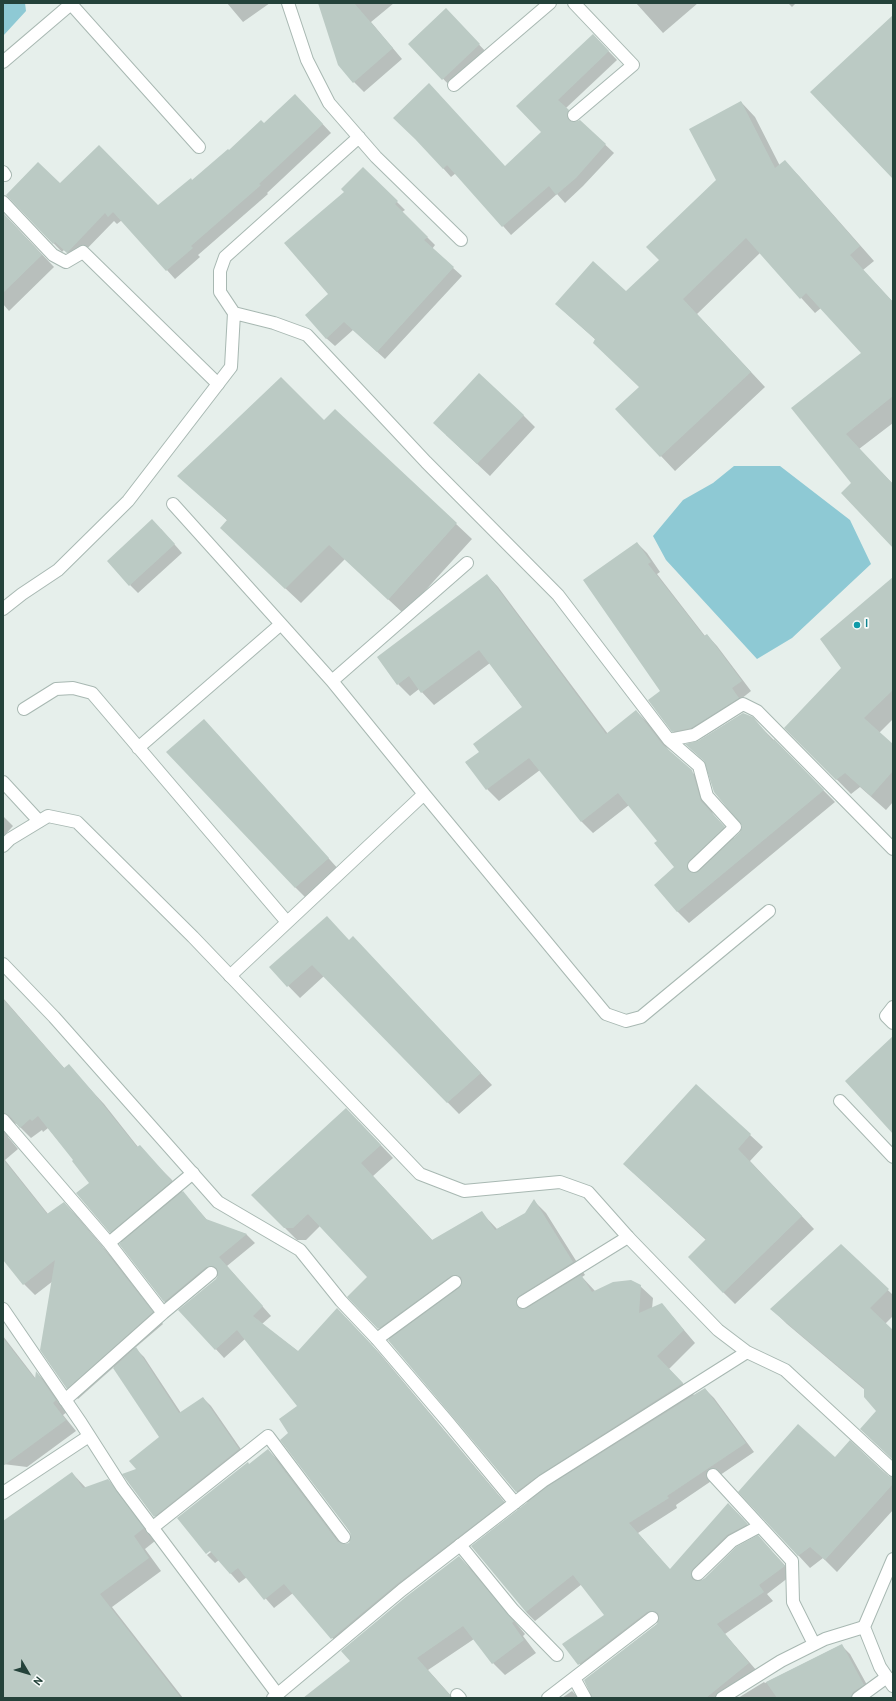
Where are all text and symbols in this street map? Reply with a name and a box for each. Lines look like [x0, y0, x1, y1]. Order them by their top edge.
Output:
place label: I [865, 618, 868, 632]
marker: I [852, 620, 862, 630]
north arrow [8, 1653, 48, 1693]
text: N [30, 1673, 45, 1688]

